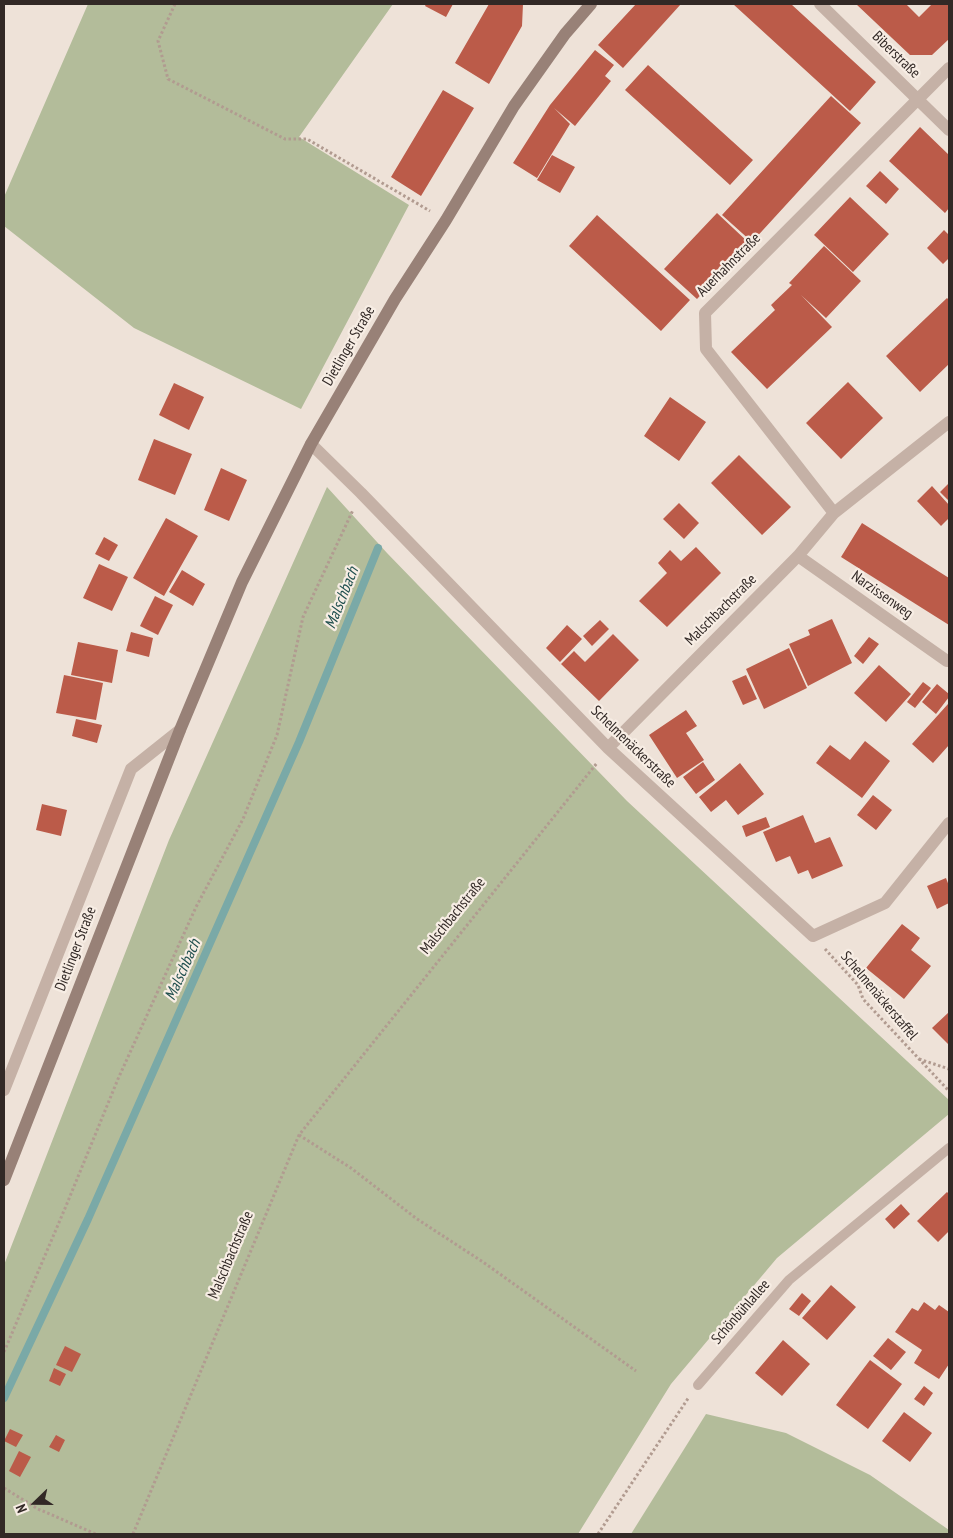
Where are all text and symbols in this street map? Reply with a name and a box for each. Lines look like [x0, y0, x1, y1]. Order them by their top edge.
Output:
street label: Biberstraße [868, 28, 924, 82]
street label: Auerhahnstraße [693, 229, 765, 301]
street label: Dietlinger Straße [319, 303, 379, 389]
water label: Malschbach [321, 564, 363, 632]
street label: Narzissenweg [848, 567, 916, 623]
street label: Malschbachstraße [682, 571, 760, 649]
street label: Schelmenäckerstraße [587, 702, 679, 792]
street label: Malschbachstraße [417, 874, 489, 958]
street label: Dietlinger Straße [52, 904, 100, 994]
water label: Malschbach [161, 937, 205, 1003]
street label: Schelmenäckerstaffel [837, 948, 921, 1044]
street label: Malschbachstraße [204, 1209, 258, 1301]
street label: Schönbühlallee [708, 1276, 774, 1348]
north arrow [10, 1478, 60, 1528]
text: N [11, 1502, 31, 1515]

